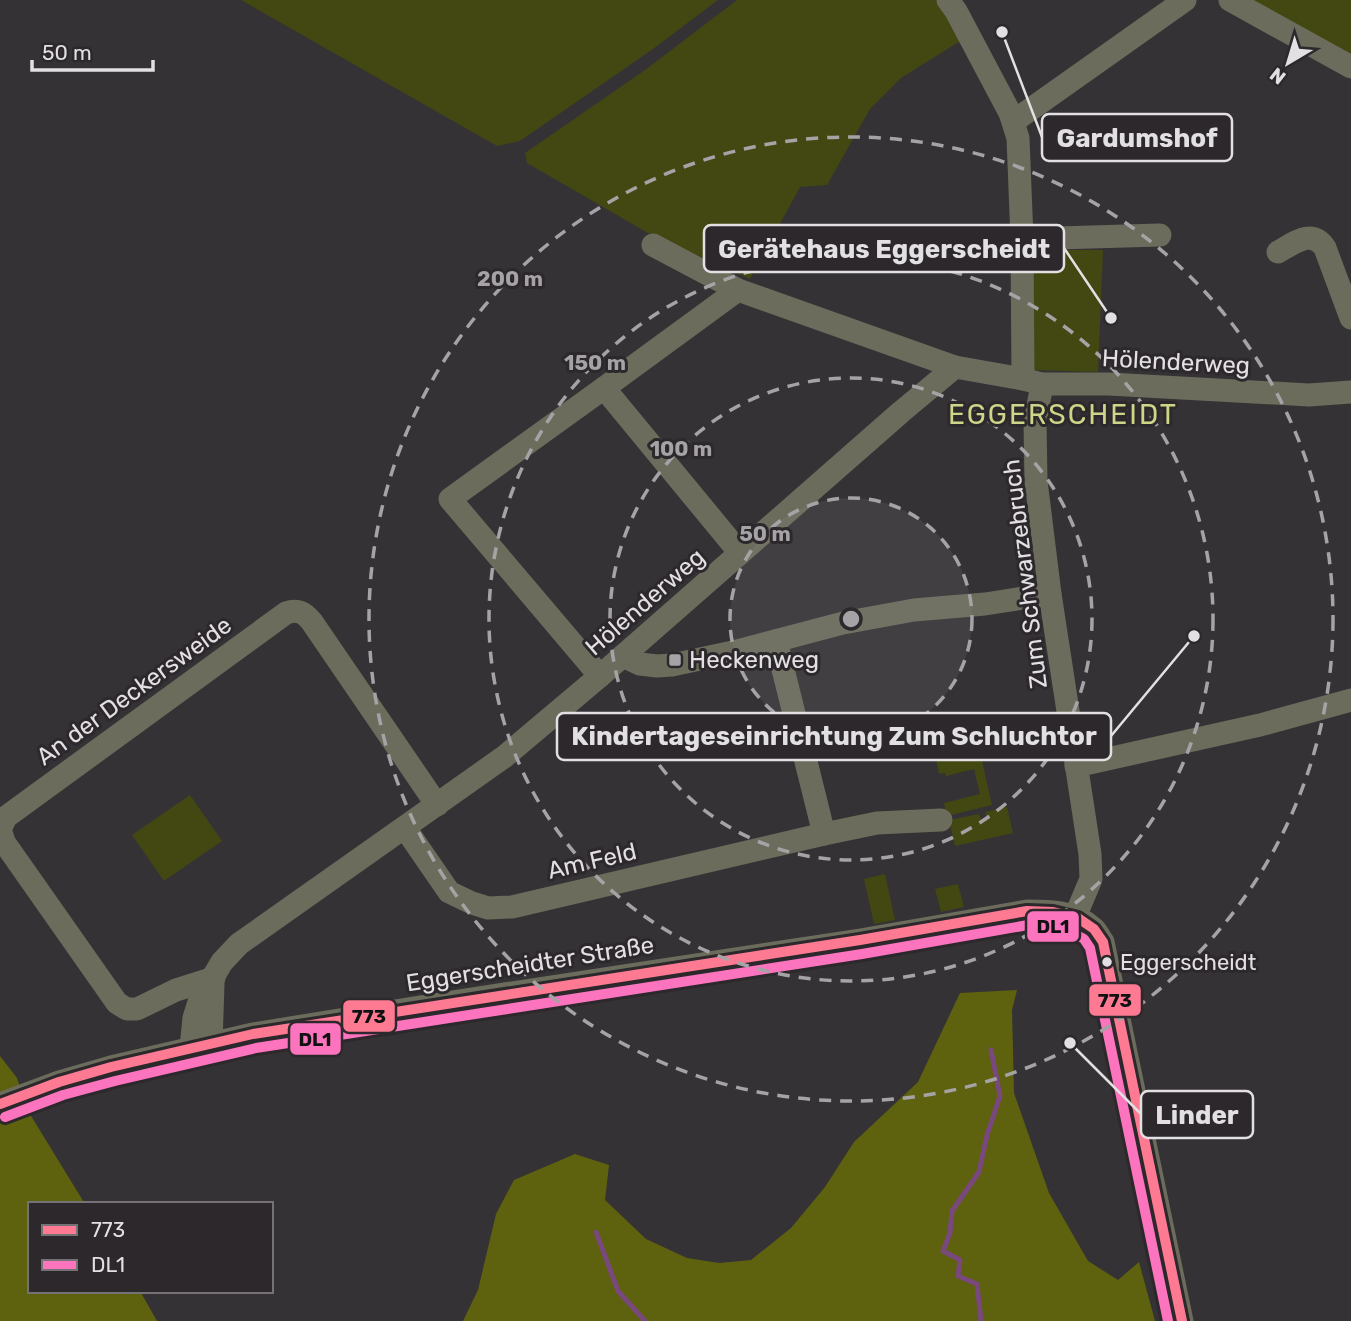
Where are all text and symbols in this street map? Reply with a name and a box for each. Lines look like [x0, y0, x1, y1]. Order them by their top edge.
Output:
scale bar [32, 28, 152, 72]
north arrow [1253, 28, 1323, 98]
text: 50 m [42, 40, 92, 65]
text: N [1265, 63, 1290, 89]
callout: Gardumshof [1042, 114, 1232, 161]
text: Gardumshof [1056, 123, 1218, 154]
callout: Gerätehaus Eggerscheidt [704, 225, 1064, 272]
text: Gerätehaus Eggerscheidt [718, 234, 1050, 265]
text: 200 m [477, 266, 543, 291]
street label: Hölenderweg [1101, 344, 1251, 380]
text: 150 m [564, 350, 626, 375]
district label: EGGERSCHEIDT [948, 398, 1178, 431]
text: 100 m [650, 436, 712, 461]
street label: Zum Schwarzebruch [997, 458, 1053, 690]
text: 50 m [739, 521, 791, 546]
street label: Hölenderweg [580, 543, 710, 661]
centre of rings [839, 607, 863, 631]
street label: An der Deckersweide [31, 611, 237, 771]
place label: Heckenweg [689, 646, 819, 674]
marker: Heckenweg [667, 652, 683, 668]
callout: Kindertageseinrichtung Zum Schluchtor [557, 713, 1111, 760]
text: Kindertageseinrichtung Zum Schluchtor [571, 721, 1097, 752]
street label: Am Feld [545, 837, 639, 885]
line badge: DL1 [1026, 910, 1080, 943]
text: DL1 [1036, 915, 1070, 938]
street label: Eggerscheidter Straße [404, 931, 656, 997]
place label: Eggerscheidt [1120, 949, 1257, 976]
marker: Eggerscheidt [1100, 955, 1114, 969]
line badge: 773 [1088, 983, 1142, 1017]
text: 773 [1098, 989, 1132, 1012]
line badge: 773 [342, 999, 396, 1033]
text: 773 [352, 1005, 386, 1028]
line badge: DL1 [289, 1022, 342, 1056]
text: DL1 [298, 1028, 332, 1051]
callout: Linder [1141, 1091, 1253, 1138]
text: Linder [1155, 1100, 1239, 1131]
legend [28, 1202, 273, 1293]
text: 773 [91, 1217, 125, 1242]
text: DL1 [91, 1252, 125, 1277]

